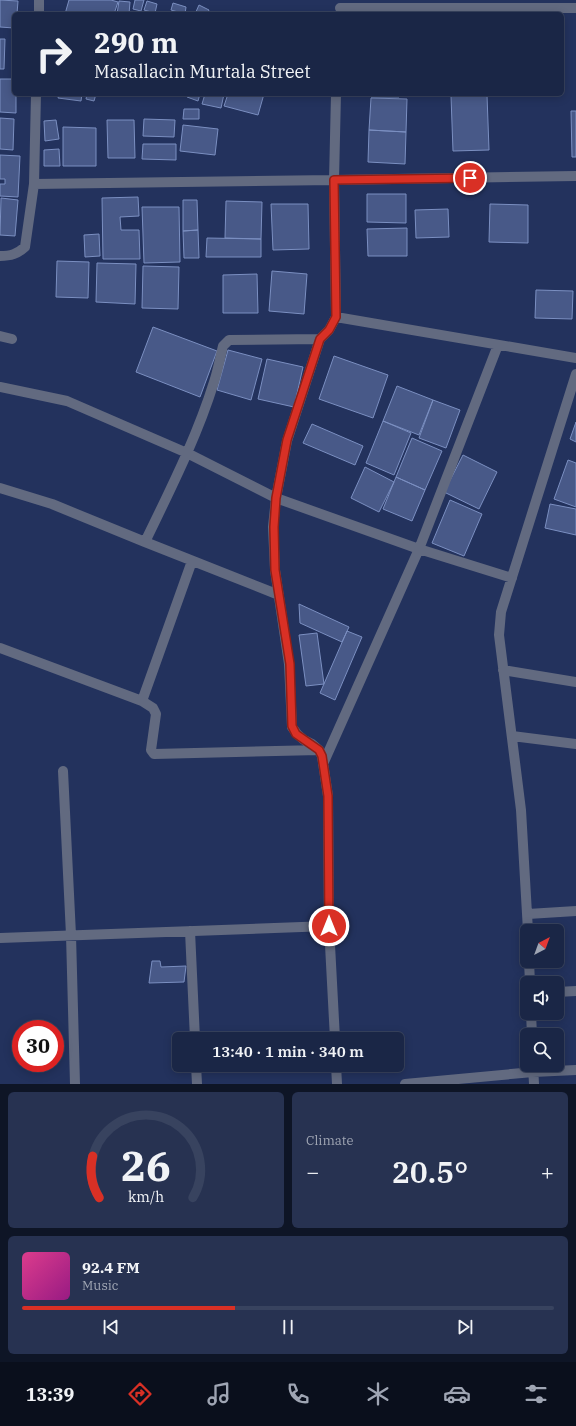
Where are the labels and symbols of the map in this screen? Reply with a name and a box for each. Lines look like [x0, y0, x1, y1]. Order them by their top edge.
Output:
pin [453, 161, 487, 195]
position arrow [308, 905, 350, 947]
north arrow [520, 924, 564, 968]
speed limit sign: 30 [12, 1020, 64, 1072]

